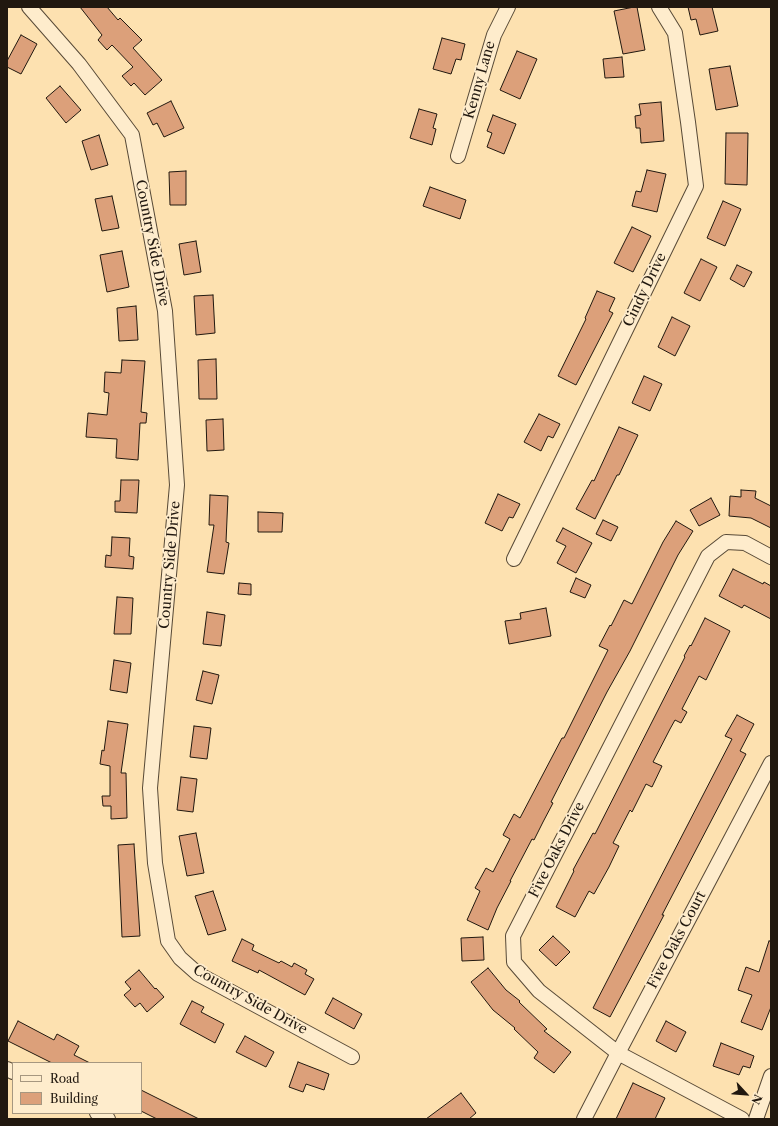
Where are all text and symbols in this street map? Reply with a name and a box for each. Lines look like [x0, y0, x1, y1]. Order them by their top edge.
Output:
street label: Kenny Lane [461, 39, 499, 121]
street label: Country Side Drive [132, 178, 172, 308]
street label: Cindy Drive [620, 250, 670, 330]
street label: Country Side Drive [156, 500, 184, 630]
street label: Five Oaks Drive [526, 799, 588, 901]
street label: Five Oaks Court [644, 888, 710, 992]
street label: Country Side Drive [190, 962, 310, 1038]
legend [12, 1062, 142, 1114]
text: Road [50, 1071, 80, 1086]
north arrow [726, 1074, 766, 1114]
text: Building [50, 1091, 98, 1106]
text: N [748, 1092, 765, 1107]

